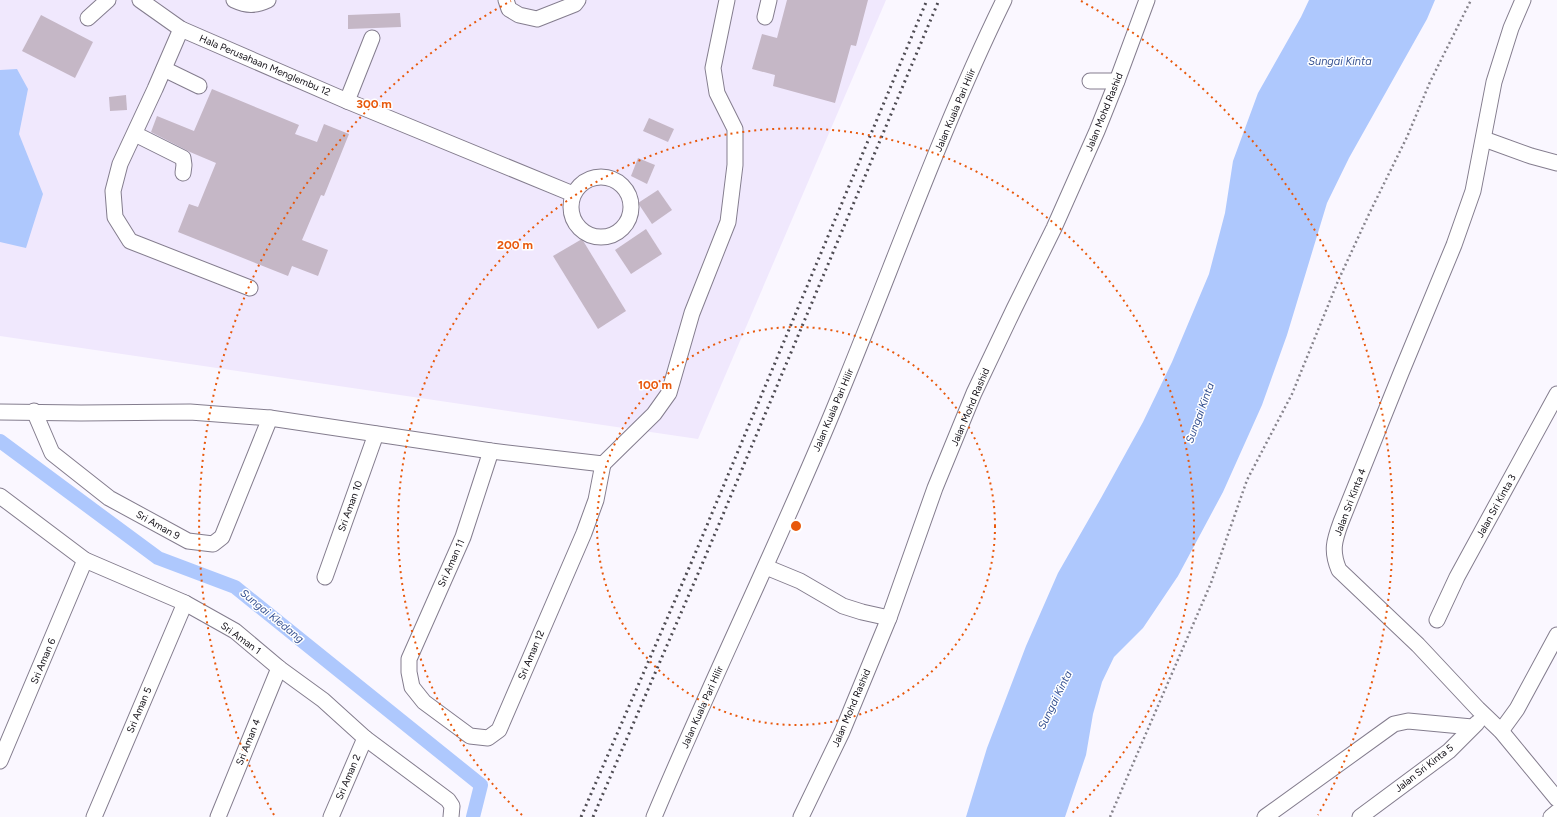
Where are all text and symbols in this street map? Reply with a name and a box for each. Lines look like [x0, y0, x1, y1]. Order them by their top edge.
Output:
street label: Hala Perusahaan Menglembu 12 [197, 31, 333, 99]
water label: Sungai Kinta [1308, 55, 1372, 68]
street label: Jalan Kuala Pari Hilir [932, 66, 979, 153]
street label: Jalan Mohd Rashid [1082, 71, 1126, 153]
text: 300 m [356, 97, 392, 111]
text: 200 m [497, 238, 533, 252]
street label: Jalan Kuala Pari Hilir [810, 366, 857, 453]
street label: Jalan Mohd Rashid [948, 366, 992, 448]
text: 100 m [638, 378, 672, 392]
water label: Sungai Kinta [1183, 381, 1217, 445]
street label: Jalan Sri Kinta 4 [1331, 466, 1369, 538]
street label: Jalan Sri Kinta 3 [1473, 472, 1519, 540]
street label: Sri Aman 10 [335, 479, 365, 533]
street label: Sri Aman 9 [134, 508, 183, 543]
centre of rings [789, 519, 803, 533]
street label: Sri Aman 11 [435, 537, 467, 589]
water label: Sungai Kledang [238, 586, 307, 646]
street label: Sri Aman 1 [218, 619, 264, 657]
street label: Sri Aman 12 [515, 628, 547, 682]
street label: Sri Aman 6 [28, 636, 59, 686]
street label: Jalan Kuala Pari Hilir [678, 663, 726, 750]
street label: Jalan Mohd Rashid [829, 667, 873, 749]
water label: Sungai Kinta [1035, 668, 1075, 731]
street label: Sri Aman 5 [124, 685, 155, 735]
street label: Sri Aman 4 [233, 717, 263, 767]
street label: Jalan Sri Kinta 5 [1392, 741, 1456, 795]
street label: Sri Aman 2 [333, 752, 363, 802]

